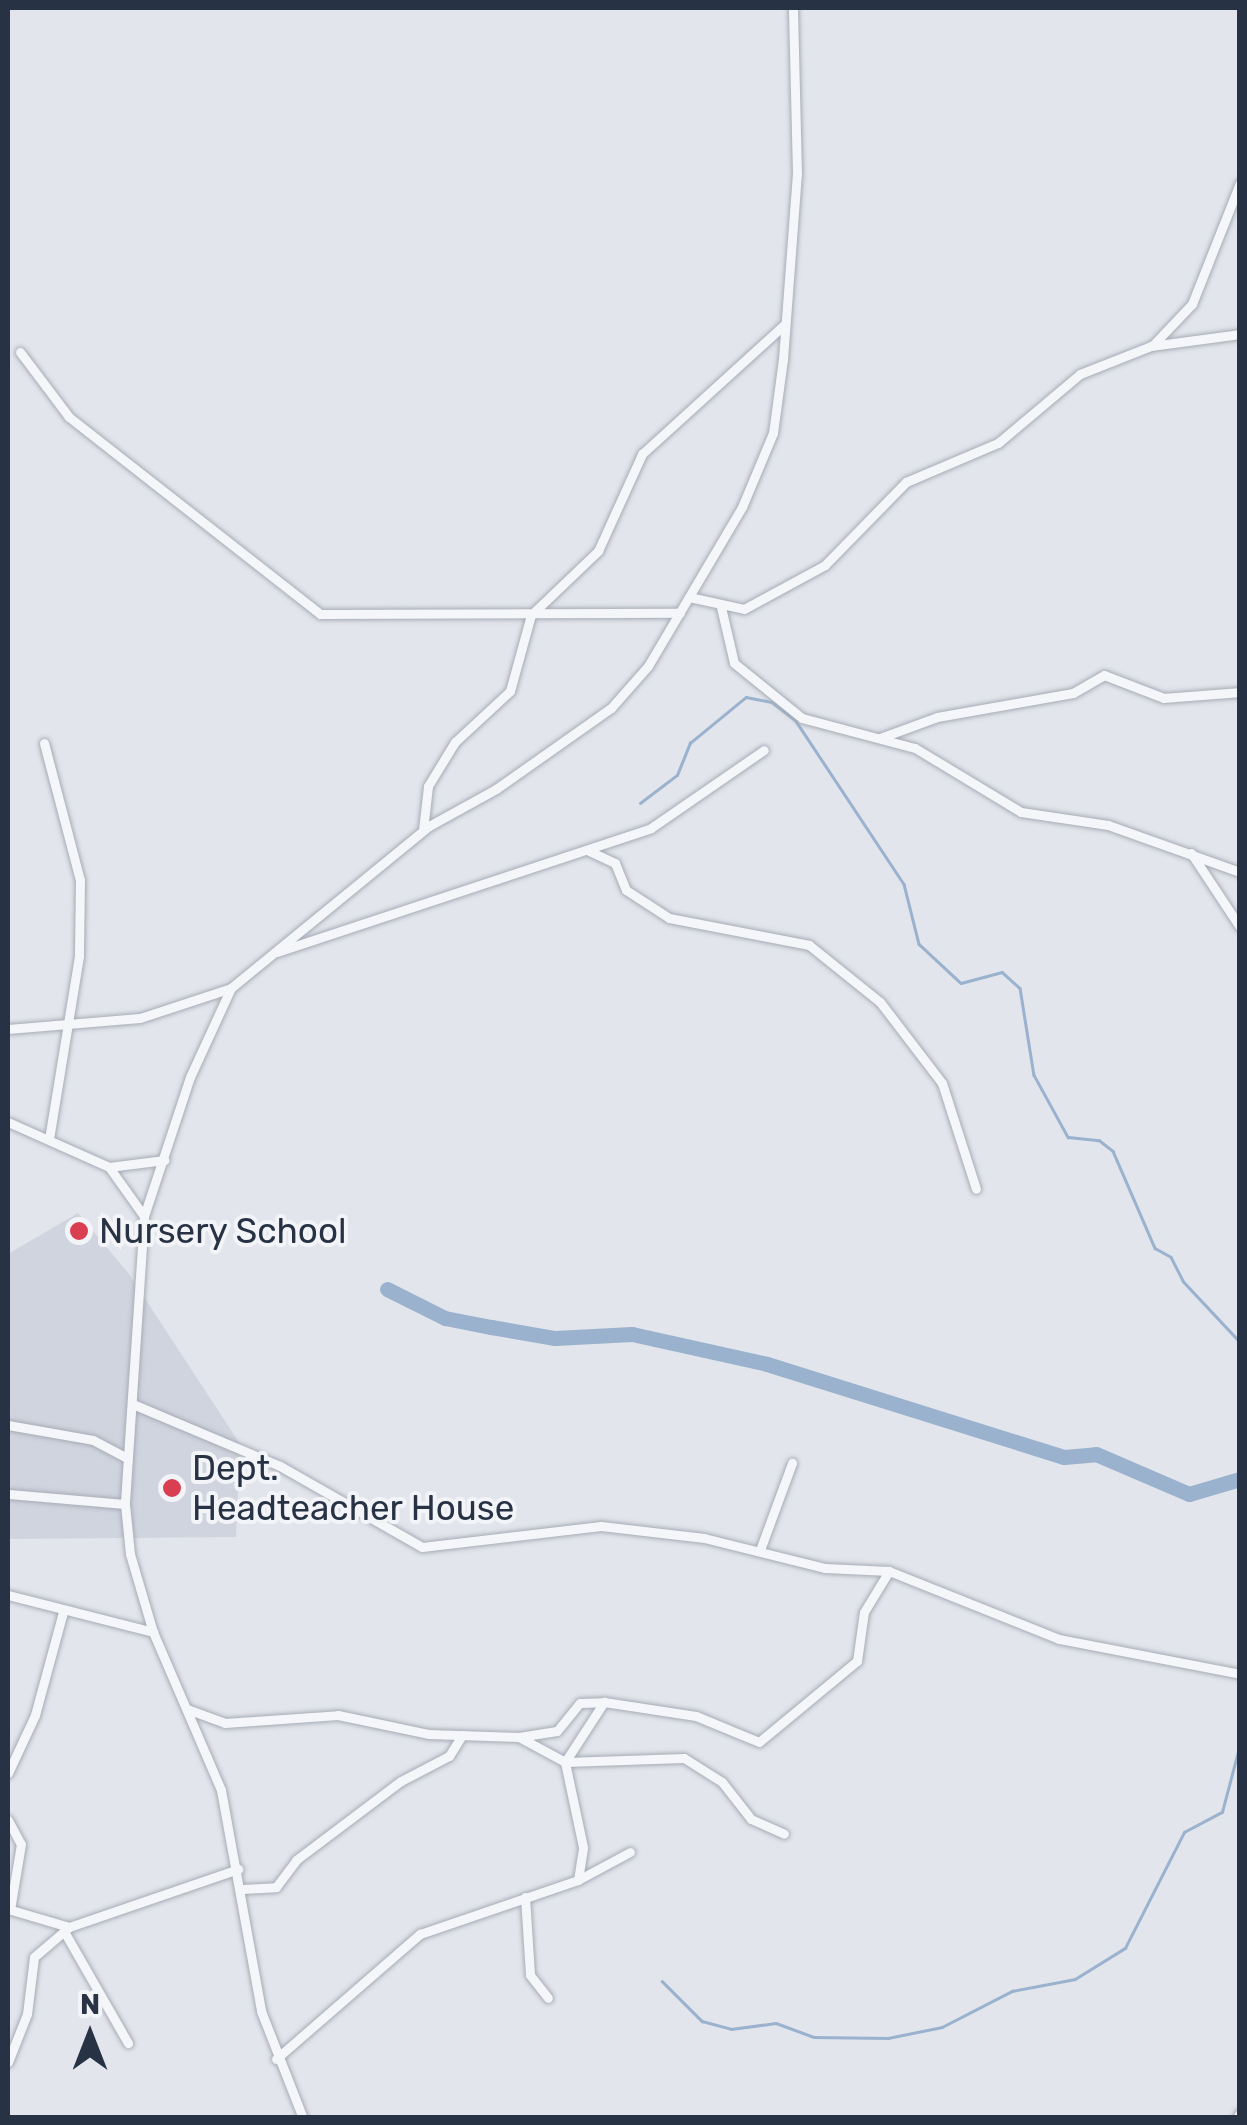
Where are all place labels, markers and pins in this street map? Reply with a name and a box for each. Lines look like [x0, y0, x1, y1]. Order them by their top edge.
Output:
place label: Nursery School [99, 1210, 347, 1252]
marker: Nursery School [68, 1220, 90, 1242]
place label: Dept. Headteacher House [192, 1447, 515, 1529]
marker: Dept. Headteacher House [161, 1477, 183, 1499]

